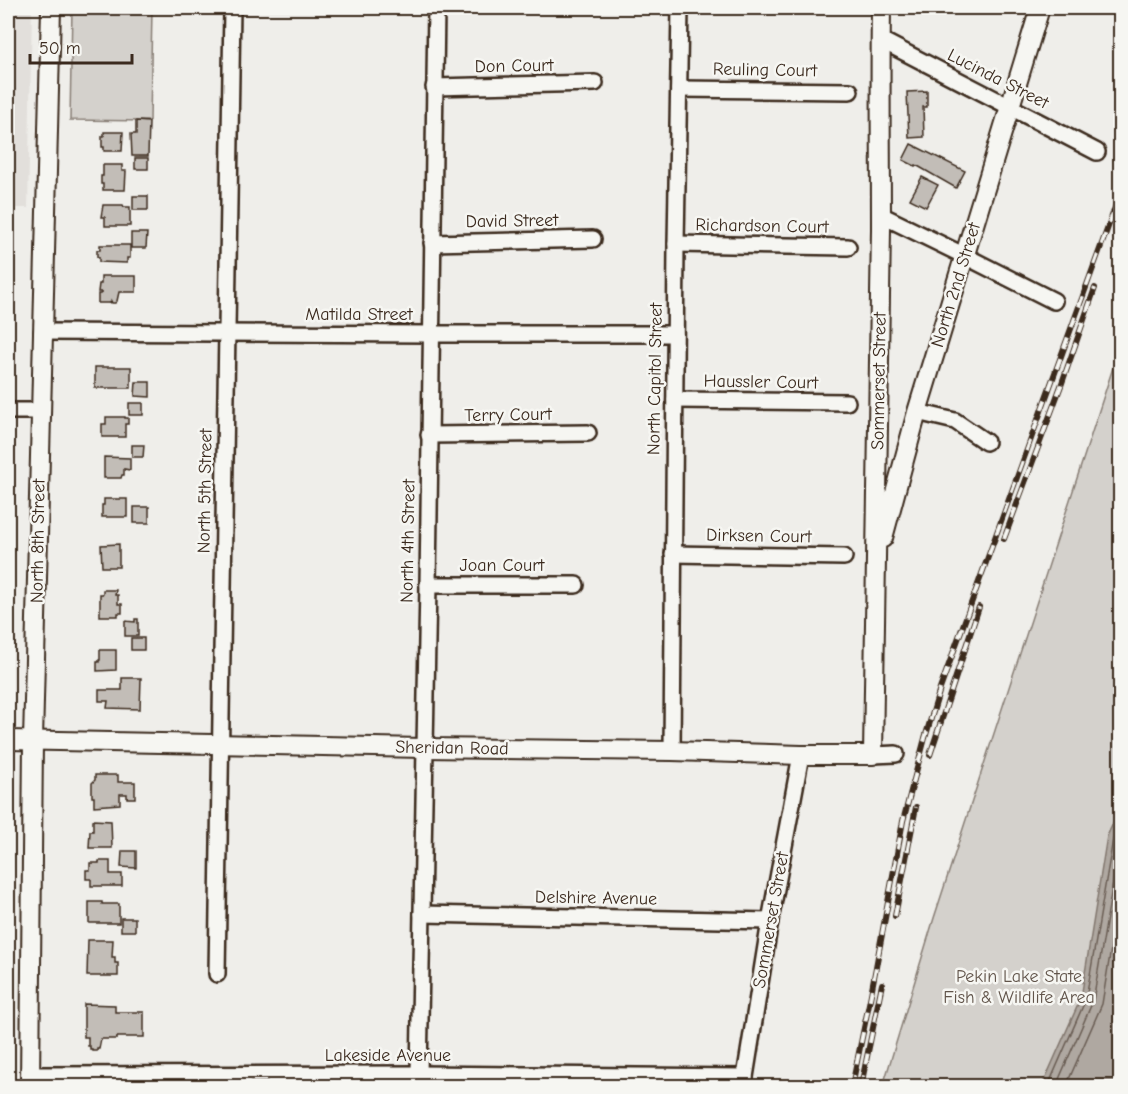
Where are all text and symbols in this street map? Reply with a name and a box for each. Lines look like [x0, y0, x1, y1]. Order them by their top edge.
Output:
scale bar [30, 27, 132, 65]
text: 50 m [39, 38, 81, 59]
street label: Lucinda Street [944, 45, 1053, 114]
street label: Don Court [474, 55, 554, 77]
street label: Reuling Court [713, 59, 818, 81]
street label: David Street [465, 210, 559, 232]
street label: Richardson Court [695, 214, 830, 238]
street label: North 2nd Street [927, 219, 985, 350]
street label: North Capitol Street [643, 302, 667, 455]
street label: Matilda Street [305, 304, 414, 325]
street label: Sommerset Street [867, 311, 891, 450]
street label: Haussler Court [703, 371, 819, 394]
street label: Terry Court [464, 404, 553, 426]
street label: North 5th Street [193, 428, 217, 554]
street label: North 8th Street [26, 478, 50, 603]
street label: North 4th Street [396, 478, 420, 603]
street label: Dirksen Court [706, 525, 813, 547]
street label: Joan Court [459, 555, 545, 576]
street label: Sheridan Road [395, 737, 509, 759]
street label: Sommerset Street [749, 849, 793, 990]
street label: Delshire Avenue [535, 886, 657, 910]
park label: Pekin Lake State Fish & Wildlife Area [943, 966, 1095, 1008]
street label: Lakeside Avenue [325, 1045, 451, 1066]

